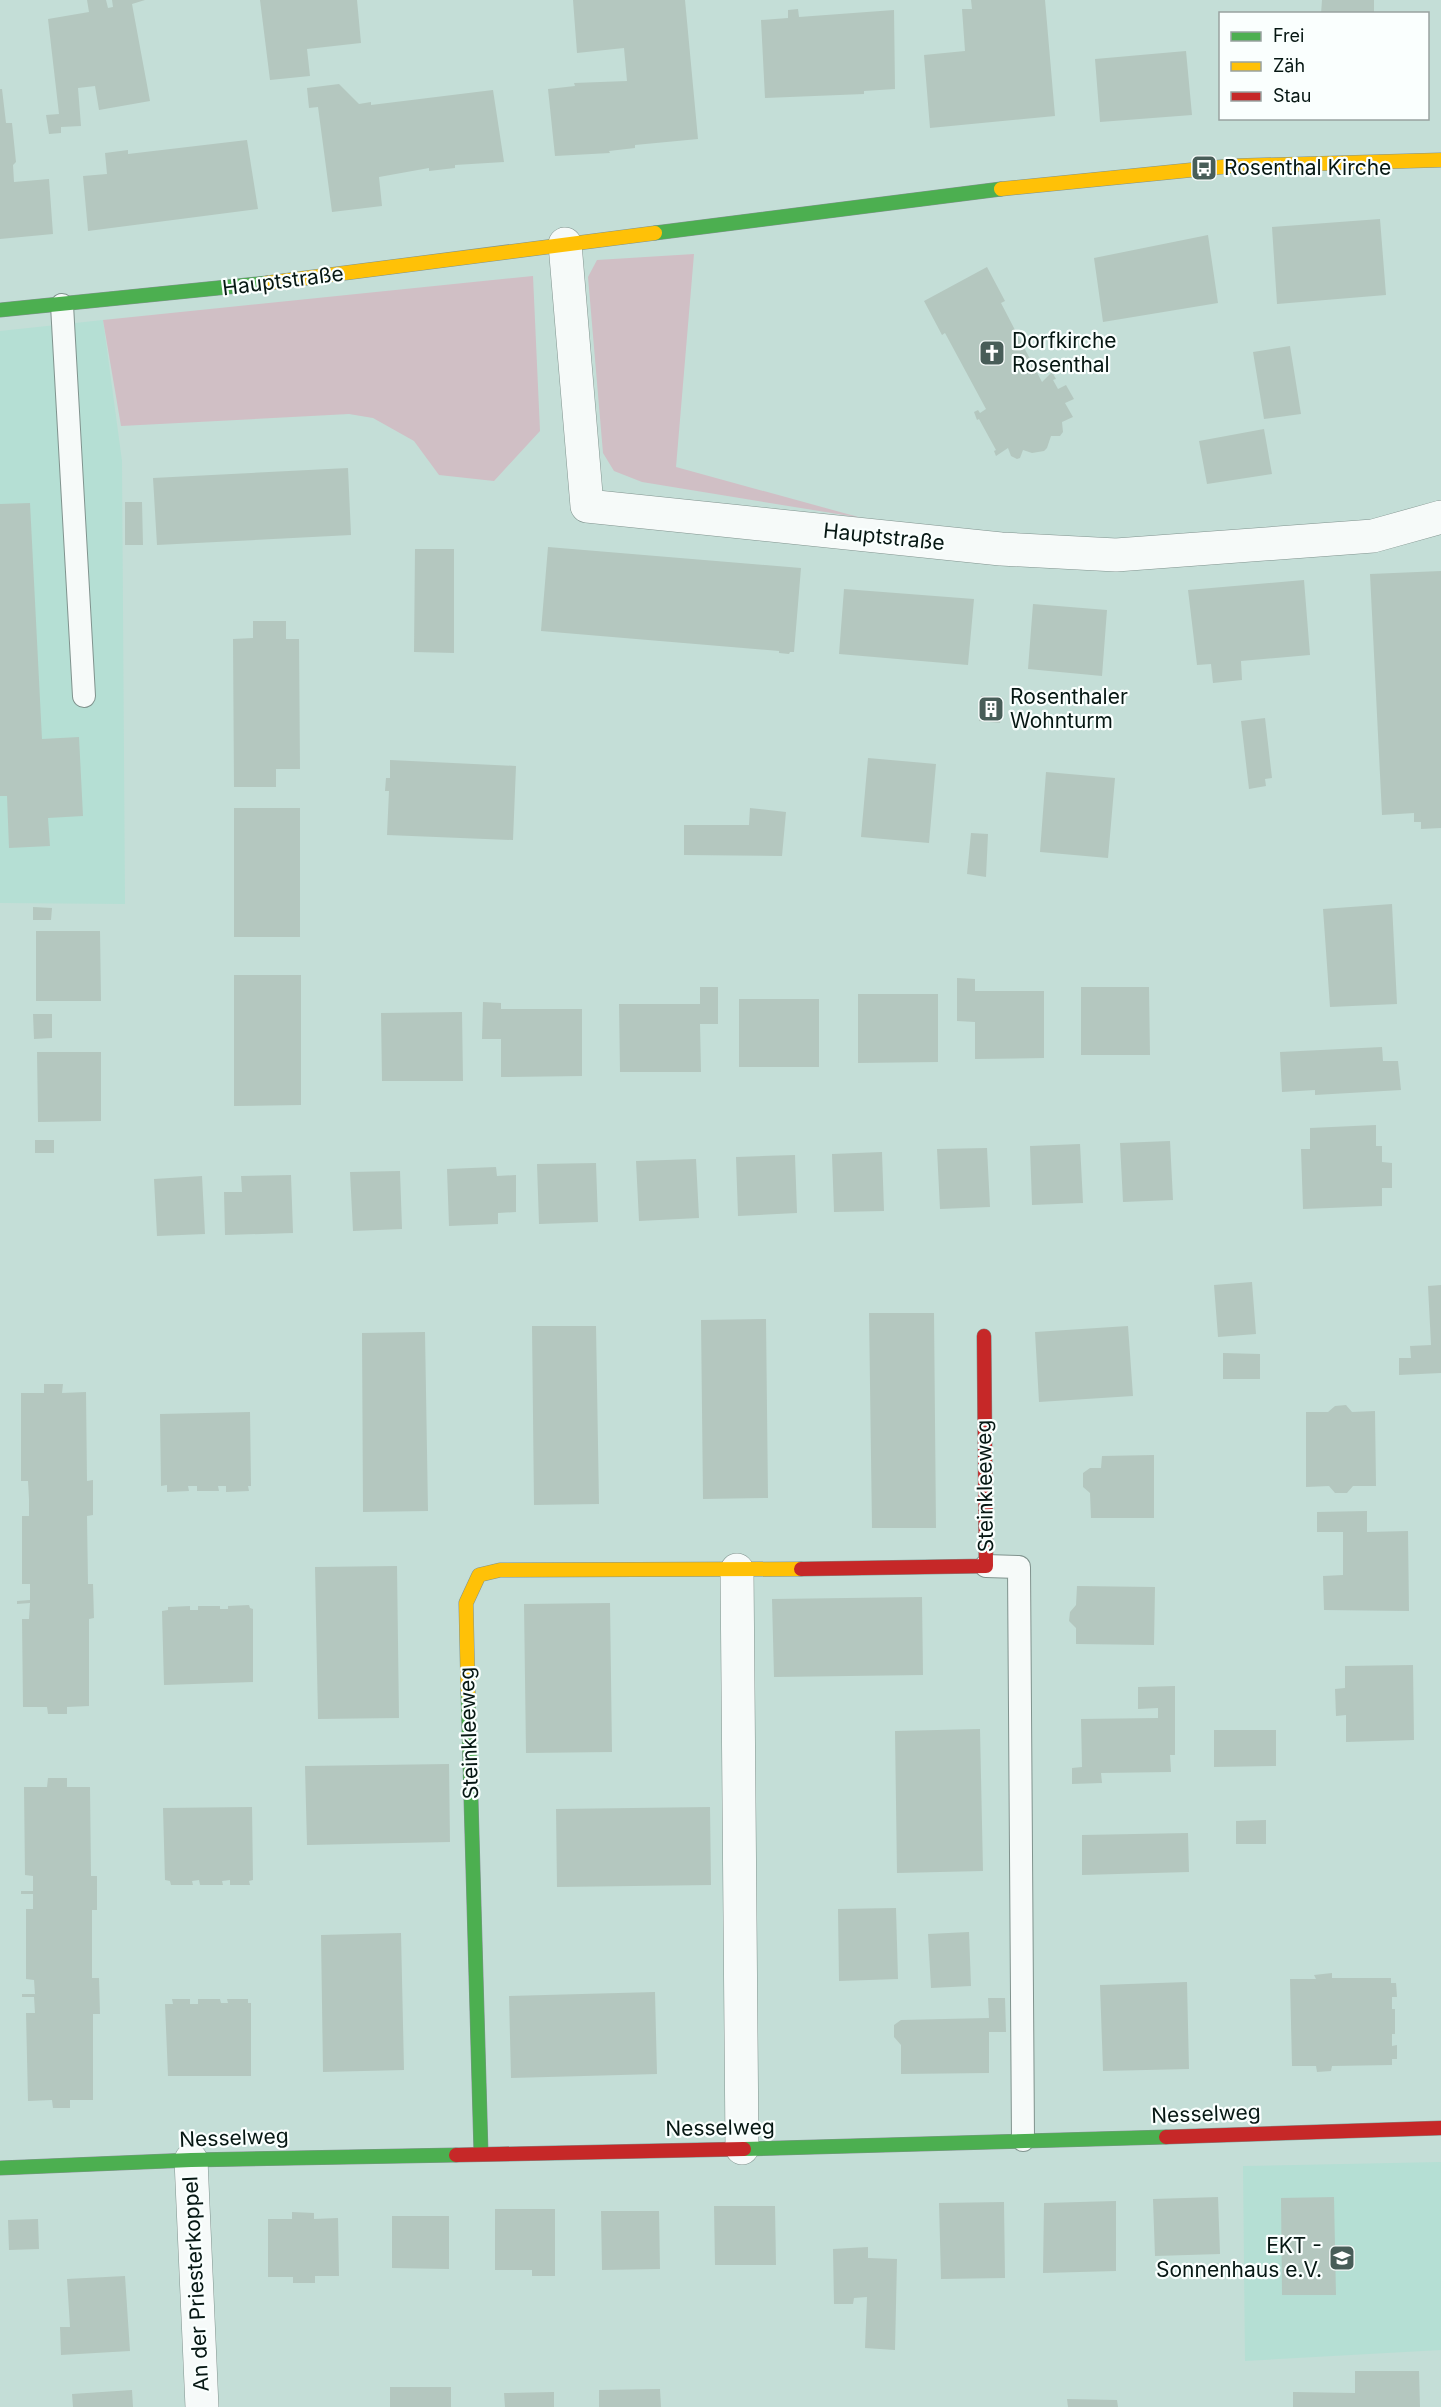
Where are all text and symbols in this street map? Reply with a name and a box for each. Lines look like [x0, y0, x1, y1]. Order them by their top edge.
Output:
legend [1219, 12, 1429, 120]
text: Frei [1273, 25, 1304, 46]
text: Zäh [1273, 55, 1305, 76]
text: Stau [1273, 85, 1311, 106]
bus stop icon: Rosenthal Kirche [1189, 153, 1219, 183]
place label: Rosenthal Kirche [1224, 155, 1391, 180]
street label: Hauptstraße [221, 261, 345, 300]
place label: Dorfkirche Rosenthal [1012, 328, 1117, 377]
church icon: Dorfkirche Rosenthal [977, 338, 1007, 368]
street label: Hauptstraße [822, 518, 946, 555]
place label: Rosenthaler Wohnturm [1010, 684, 1128, 733]
building icon: Rosenthaler Wohnturm [976, 694, 1006, 724]
street label: Steinkleeweg [971, 1420, 998, 1552]
street label: Steinkleeweg [454, 1666, 483, 1800]
street label: Nesselweg [1151, 2099, 1261, 2128]
street label: Nesselweg [665, 2114, 775, 2141]
street label: Nesselweg [179, 2123, 289, 2152]
street label: An der Priesterkoppel [177, 2176, 214, 2392]
place label: EKT - Sonnenhaus e.V. [1156, 2233, 1322, 2282]
school or university icon: EKT - Sonnenhaus e.V. [1327, 2243, 1357, 2273]

